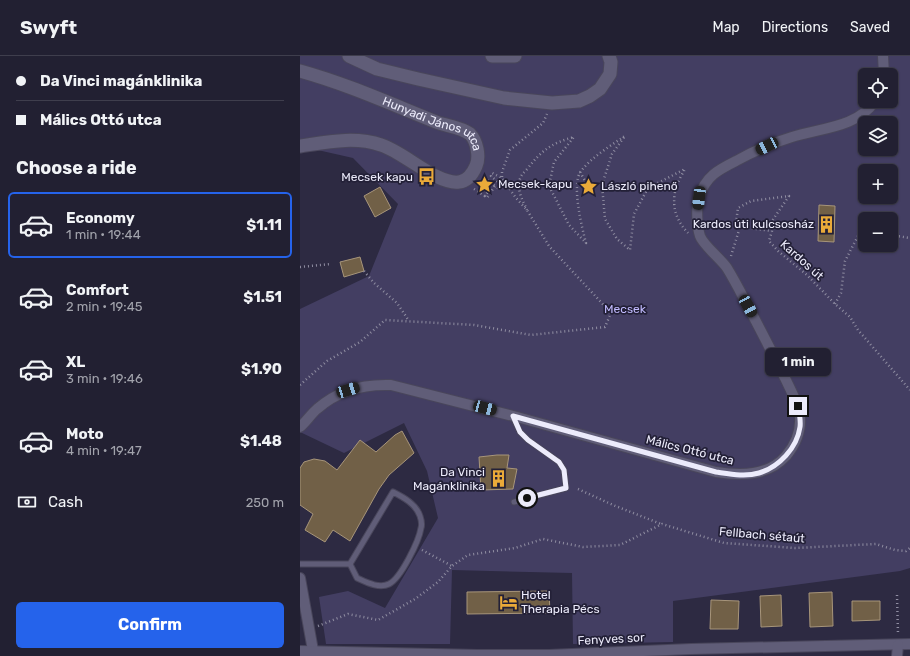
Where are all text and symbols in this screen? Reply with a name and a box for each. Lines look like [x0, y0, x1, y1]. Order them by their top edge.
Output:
text: Swyft [20, 16, 77, 39]
text: Map [713, 19, 740, 36]
text: Directions [762, 19, 828, 36]
text: Saved [850, 19, 890, 36]
map controls [858, 68, 898, 252]
button: locate [858, 68, 898, 108]
text: Da Vinci magánklinika [40, 72, 202, 90]
street label: Hunyadi János utca [380, 94, 484, 152]
text: Málics Ottó utca [40, 111, 162, 129]
button: layers [858, 116, 898, 156]
car [754, 135, 780, 157]
text: Choose a ride [16, 157, 137, 179]
button: + [858, 164, 898, 204]
bus stop icon: Mecsek kapu [416, 167, 436, 187]
place label: Mecsek kapu [341, 170, 413, 184]
place icon: Mecsek-kapu [475, 174, 495, 194]
place icon: László pihenő [578, 176, 598, 196]
place label: Mecsek-kapu [498, 177, 572, 191]
place label: László pihenő [601, 179, 678, 193]
car [692, 185, 706, 211]
icon: car [18, 207, 54, 243]
text: Economy [66, 209, 135, 227]
button: − [858, 212, 898, 252]
building icon: Kardos úti kulcsosház [817, 214, 837, 234]
text: $1.11 [246, 216, 282, 234]
place label: Kardos úti kulcsosház [693, 217, 814, 231]
text: 1 min · 19:44 [66, 227, 141, 242]
street label: Kardos út [778, 237, 827, 283]
icon: car [18, 279, 54, 315]
text: Comfort [66, 281, 129, 299]
text: $1.51 [243, 288, 282, 306]
car [737, 293, 759, 319]
text: 2 min · 19:45 [66, 299, 142, 314]
park label: Mecsek [604, 302, 647, 316]
callout: 1 min [765, 348, 831, 376]
icon: car [18, 351, 54, 387]
text: XL [66, 353, 85, 371]
text: 1 min [781, 354, 815, 369]
text: $1.90 [241, 360, 282, 378]
text: 3 min · 19:46 [66, 371, 143, 386]
car [335, 381, 361, 399]
route end [789, 397, 807, 415]
car [472, 399, 498, 417]
icon: car [18, 423, 54, 459]
text: Moto [66, 425, 104, 443]
text: $1.48 [240, 432, 282, 450]
street label: Málics Ottó utca [645, 432, 735, 468]
text: 4 min · 19:47 [66, 443, 142, 458]
place label: Da Vinci Magánklinika [413, 465, 485, 493]
building icon: Da Vinci Magánklinika [488, 469, 508, 489]
route start [518, 489, 536, 507]
icon: cash [16, 491, 38, 513]
text: Cash [48, 493, 83, 511]
text: 250 m [246, 495, 284, 510]
street label: Fellbach sétaút [718, 524, 806, 546]
place label: Hotel Therapia Pécs [521, 588, 600, 616]
hotel icon: Hotel Therapia Pécs [498, 592, 518, 612]
button: Confirm [16, 602, 284, 648]
street label: Fenyves sor [577, 630, 645, 648]

